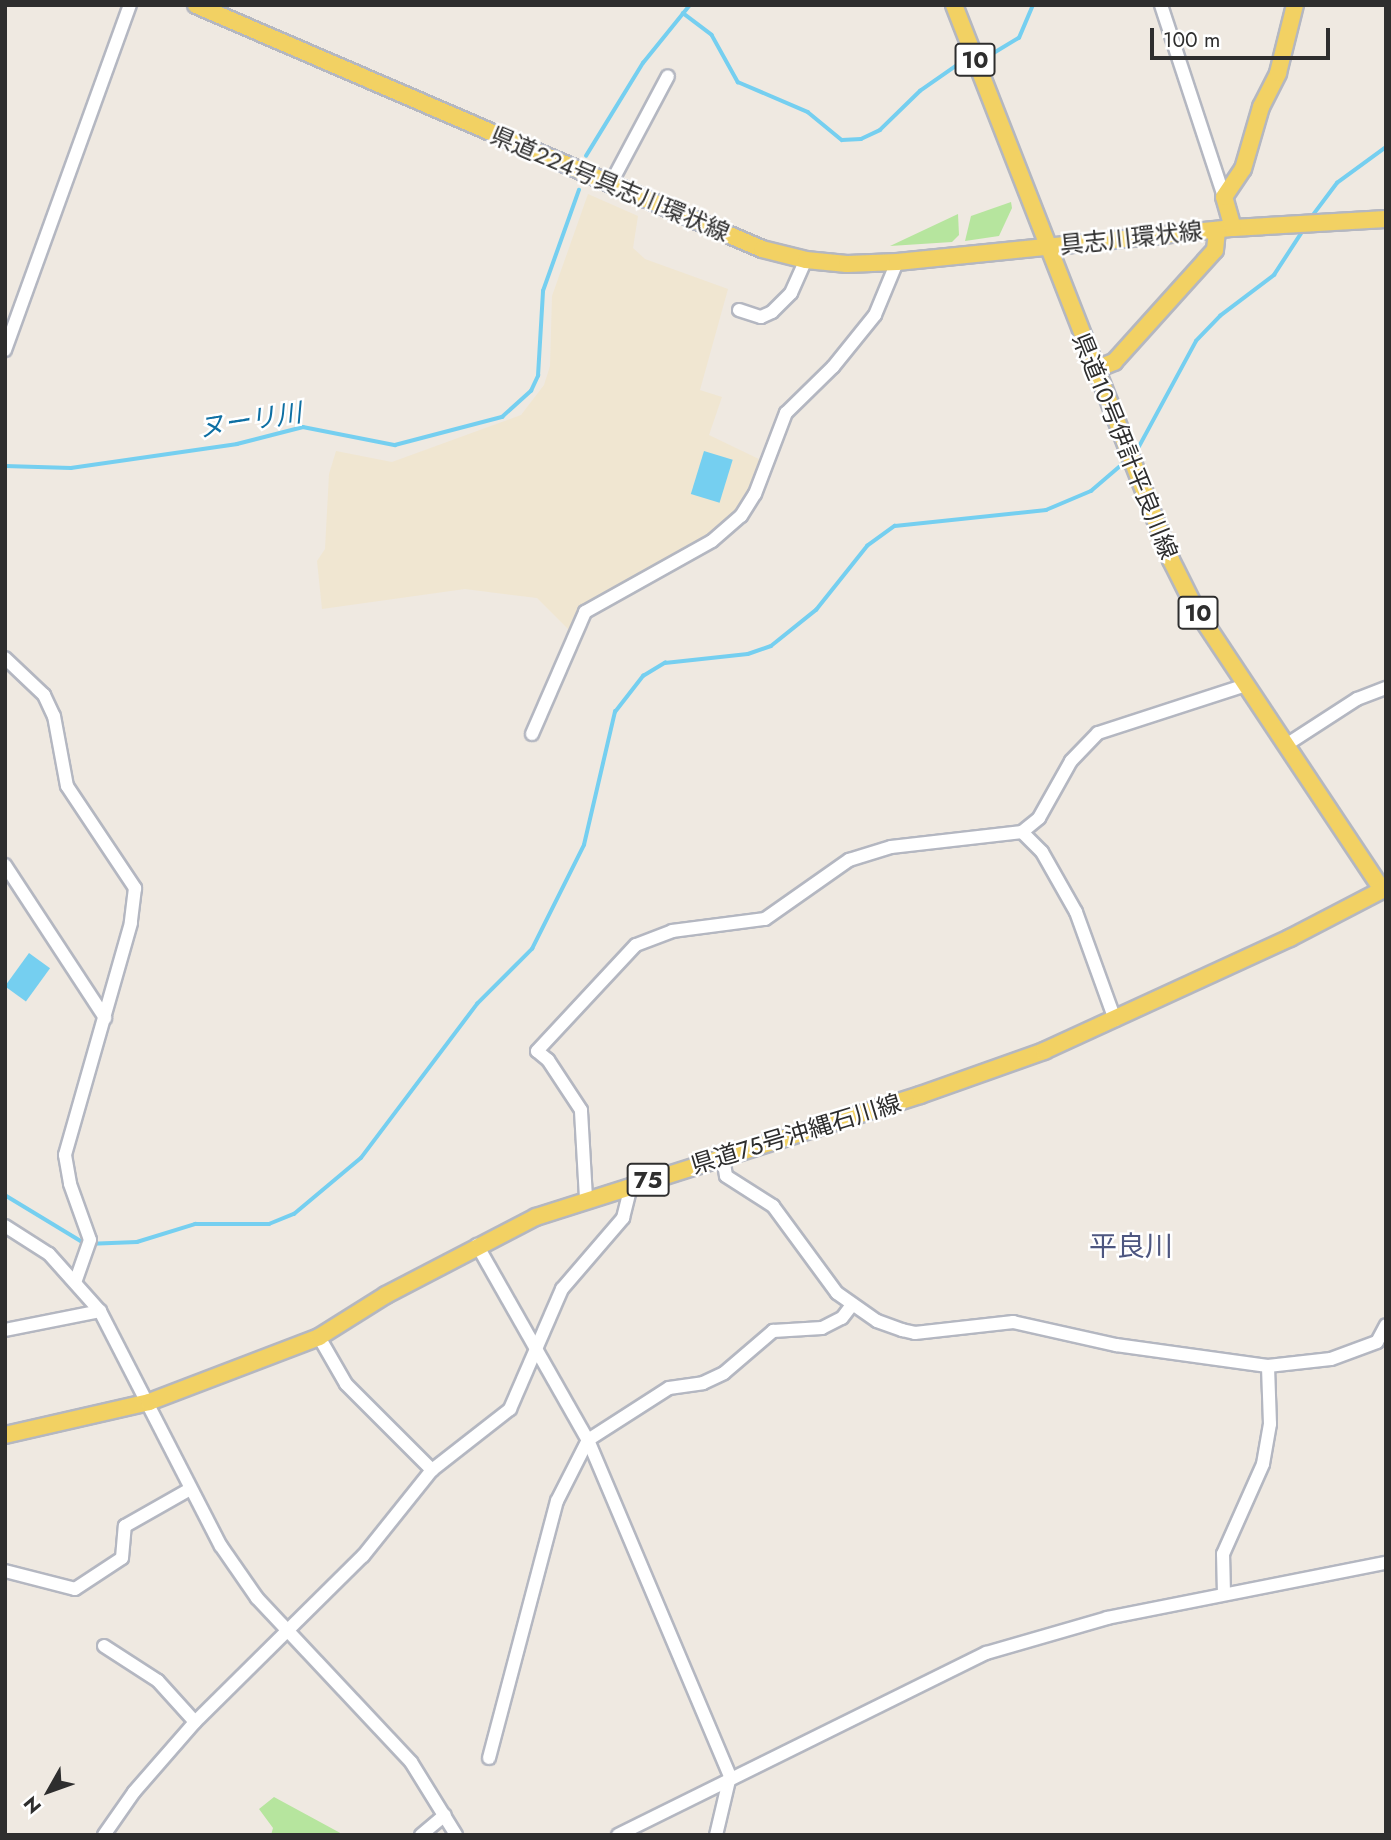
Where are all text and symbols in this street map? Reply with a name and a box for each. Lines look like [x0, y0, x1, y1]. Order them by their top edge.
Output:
scale bar [1153, 14, 1333, 58]
text: 100 m [1163, 25, 1220, 55]
road number: 10 [954, 40, 996, 80]
street label: 県道224号具志川環状線 [486, 120, 734, 248]
street label: 具志川環状線 [1058, 216, 1204, 260]
street label: 県道10号伊計平良川線 [1066, 329, 1184, 563]
water label: ヌーリ川 [196, 397, 304, 445]
road number: 10 [1177, 594, 1219, 632]
street label: 県道75号沖縄石川線 [687, 1088, 905, 1180]
road number: 75 [625, 1161, 671, 1200]
district label: 平良川 [1089, 1230, 1173, 1264]
north arrow [14, 1756, 84, 1826]
text: N [17, 1790, 48, 1819]

